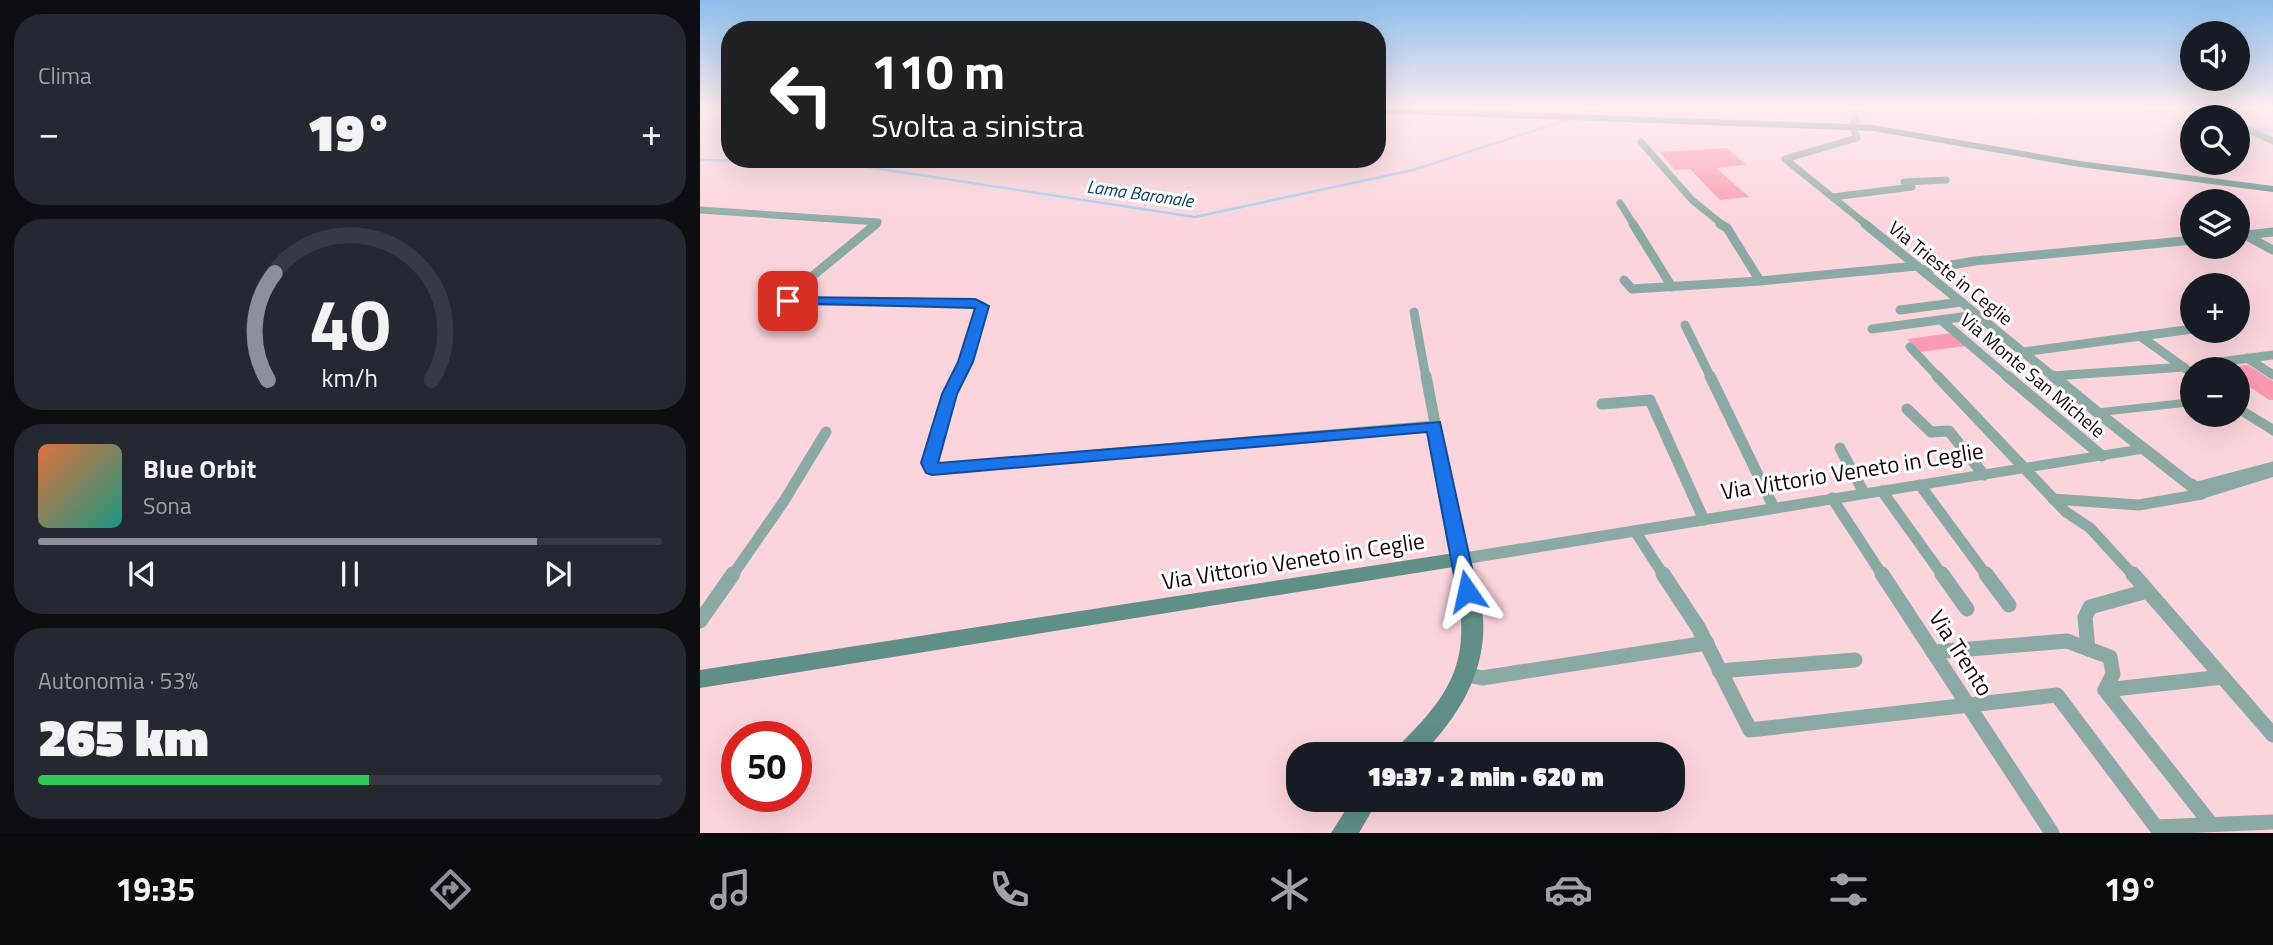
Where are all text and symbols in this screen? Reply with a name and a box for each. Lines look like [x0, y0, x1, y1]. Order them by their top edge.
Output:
map controls [2180, 21, 2250, 427]
button: sound [2180, 21, 2250, 91]
text: 110 m [871, 33, 1005, 108]
icon: left [756, 49, 847, 140]
text: Clima [38, 58, 92, 93]
text: 19° [307, 92, 393, 171]
text: Svolta a sinistra [871, 101, 1084, 149]
text: − [38, 103, 59, 161]
text: + [641, 103, 662, 161]
button: search [2180, 105, 2250, 175]
water label: Lama Baronale [1085, 173, 1197, 215]
button: layers [2180, 189, 2250, 259]
street label: Via Trieste in Ceglie [1883, 213, 2020, 332]
text: 40 [309, 269, 391, 379]
pin [758, 271, 818, 331]
button: + [2180, 273, 2250, 343]
icon: arrive [769, 282, 807, 320]
street label: Via Monte San Michele [1954, 305, 2112, 444]
button: − [2180, 357, 2250, 427]
text: km/h [322, 359, 378, 397]
street label: Via Vittorio Veneto in Ceglie [1718, 432, 1986, 509]
text: Blue Orbit [143, 449, 256, 488]
text: Sona [143, 488, 191, 523]
street label: Via Vittorio Veneto in Ceglie [1159, 522, 1427, 599]
position arrow [1430, 554, 1504, 628]
icon: previous [123, 555, 161, 593]
icon: pause [331, 555, 369, 593]
icon: next [539, 555, 577, 593]
street label: Via Trento [1920, 603, 2003, 703]
text: Autonomia · 53% [38, 663, 198, 698]
text: 265 km [38, 697, 209, 776]
speed limit sign: 50 [721, 721, 812, 812]
text: 19:37 · 2 min · 620 m [1367, 757, 1604, 796]
text: 19:35 [115, 865, 195, 913]
icon: directions [426, 865, 475, 914]
icon: music [706, 865, 755, 914]
icon: phone [985, 865, 1034, 914]
icon: climate [1265, 865, 1314, 914]
icon: car [1544, 865, 1593, 914]
icon: filters [1824, 865, 1873, 914]
text: 19° [2104, 865, 2158, 913]

